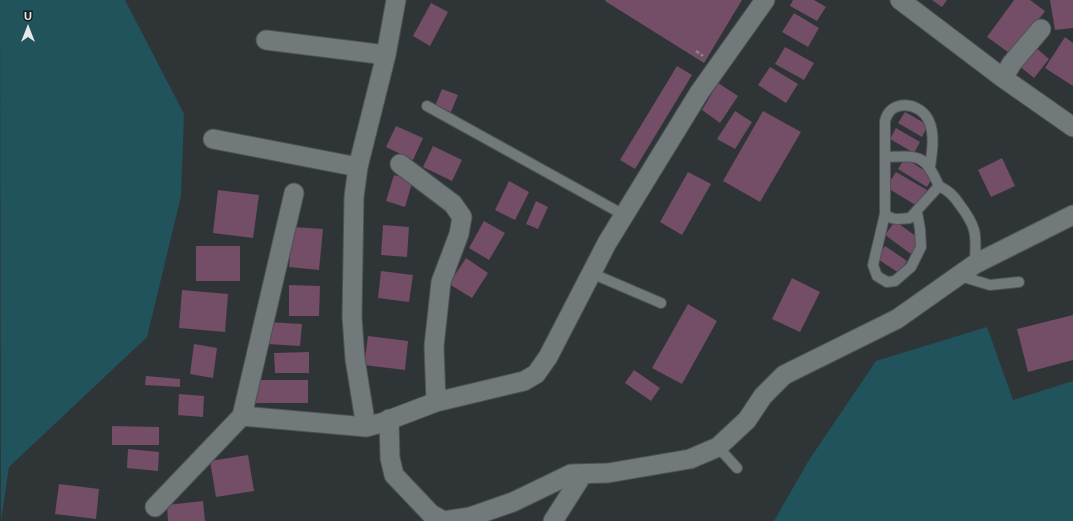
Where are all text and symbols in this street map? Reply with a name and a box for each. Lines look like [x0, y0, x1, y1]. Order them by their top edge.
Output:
north arrow [8, 8, 48, 48]
text: U [24, 10, 32, 22]

